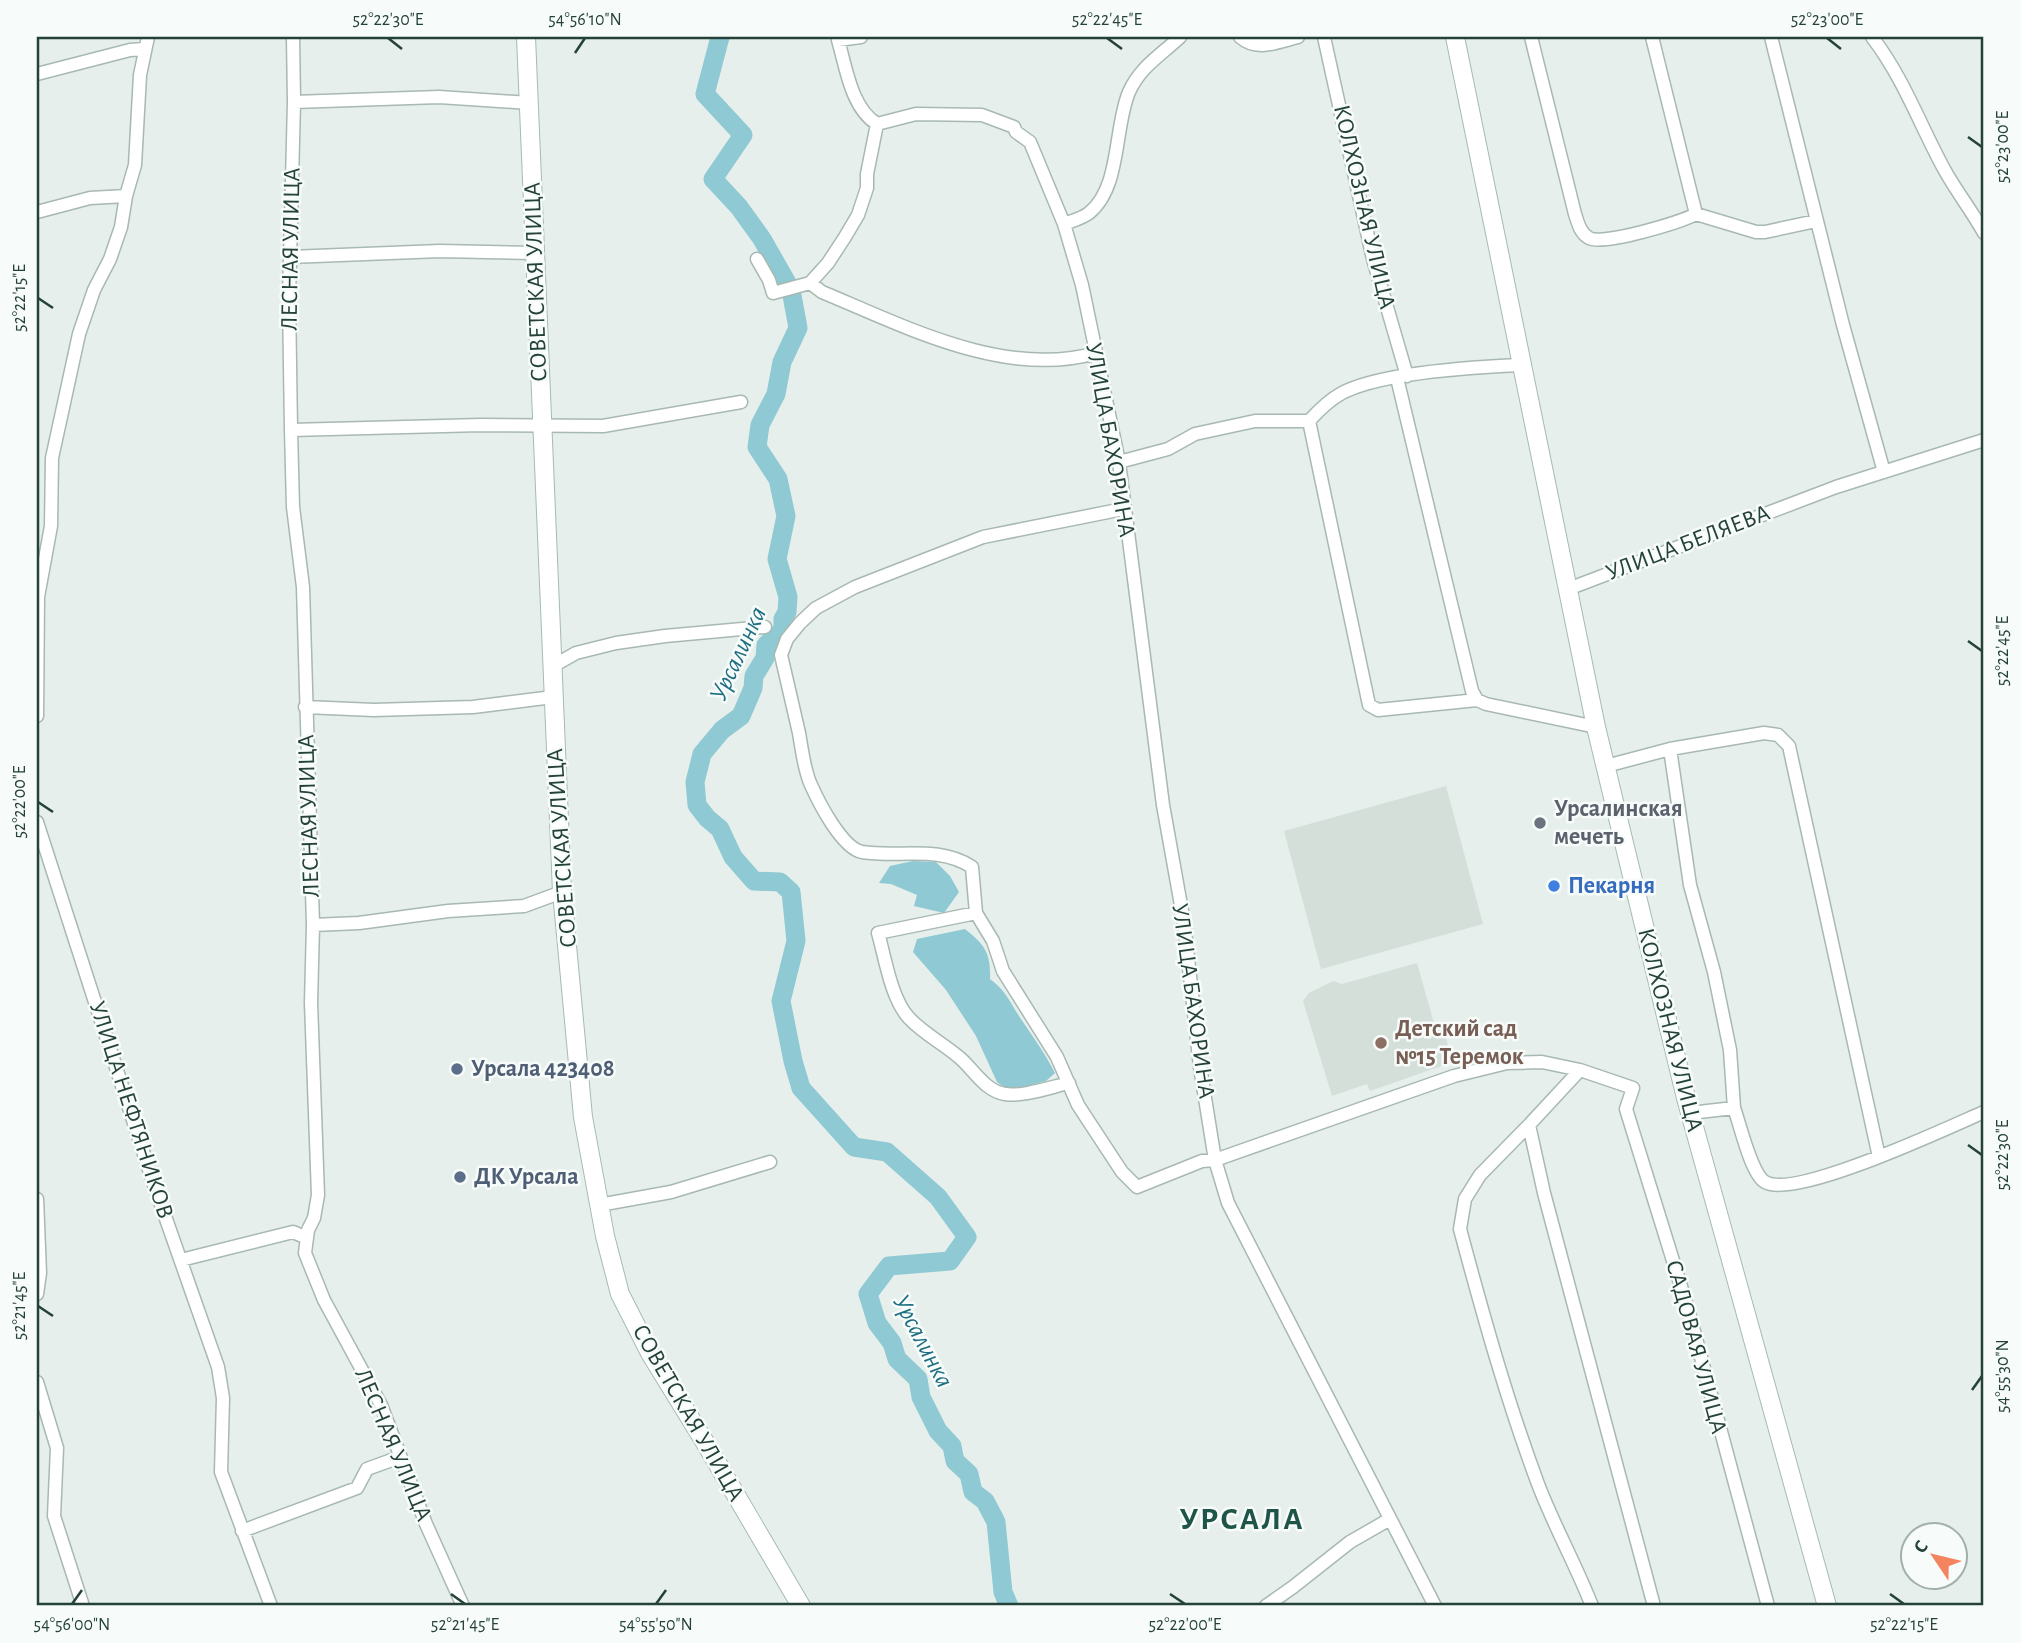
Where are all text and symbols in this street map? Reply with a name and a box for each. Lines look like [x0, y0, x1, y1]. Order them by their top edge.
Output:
text: 52°22'30"E [353, 11, 424, 29]
text: 54°56'10"N [548, 11, 622, 29]
text: 52°22'45"E [1072, 11, 1142, 29]
text: 52°23'00"E [1791, 11, 1863, 29]
street label: КОЛХОЗНАЯ УЛИЦА [1329, 103, 1399, 311]
text: 52°23'00"E [1994, 111, 2012, 183]
street label: ЛЕСНАЯ УЛИЦА [278, 167, 304, 331]
street label: СОВЕТСКАЯ УЛИЦА [521, 182, 551, 382]
text: 52°22'15"E [11, 264, 29, 332]
street label: УЛИЦА БАХОРИНА [1081, 341, 1139, 539]
street label: УЛИЦА БЕЛЯЕВА [1603, 501, 1773, 585]
water label: Урсалинка [705, 603, 771, 705]
text: 52°22'45"E [1994, 616, 2012, 686]
street label: ЛЕСНАЯ УЛИЦА [294, 734, 324, 898]
street label: СОВЕТСКАЯ УЛИЦА [543, 748, 581, 948]
text: 52°22'00"E [11, 765, 29, 839]
place label: Урсалинская мечеть [1554, 797, 1683, 849]
marker: Урсалинская мечеть [1532, 815, 1548, 831]
place label: Пекарня [1568, 874, 1655, 898]
marker: Пекарня [1546, 878, 1562, 894]
street label: УЛИЦА БАХОРИНА [1167, 902, 1219, 1100]
street label: КОЛХОЗНАЯ УЛИЦА [1633, 926, 1707, 1134]
street label: УЛИЦА НЕФТЯНИКОВ [85, 998, 177, 1222]
place label: Детский сад №15 Теремок [1395, 1017, 1524, 1069]
marker: Детский сад №15 Теремок [1373, 1035, 1389, 1051]
place label: Урсала 423408 [471, 1057, 615, 1081]
marker: Урсала 423408 [449, 1061, 465, 1077]
text: 52°22'30"E [1994, 1119, 2012, 1191]
place label: ДК Урсала [474, 1165, 579, 1189]
marker: ДК Урсала [452, 1169, 468, 1185]
street label: САДОВАЯ УЛИЦА [1661, 1258, 1731, 1436]
text: 52°21'45"E [11, 1272, 29, 1340]
water label: Урсалинка [888, 1290, 958, 1392]
street label: СОВЕТСКАЯ УЛИЦА [628, 1320, 748, 1506]
text: 54°55'30"N [1994, 1339, 2012, 1413]
street label: ЛЕСНАЯ УЛИЦА [350, 1365, 436, 1525]
district label: УРСАЛА [1179, 1503, 1305, 1535]
north arrow [1898, 1520, 1968, 1590]
text: С [1911, 1537, 1932, 1557]
text: 54°56'00"N [34, 1616, 110, 1634]
text: 52°21'45"E [431, 1616, 499, 1634]
text: 54°55'50"N [619, 1616, 693, 1634]
text: 52°22'00"E [1148, 1616, 1222, 1634]
text: 52°22'15"E [1870, 1616, 1938, 1634]

